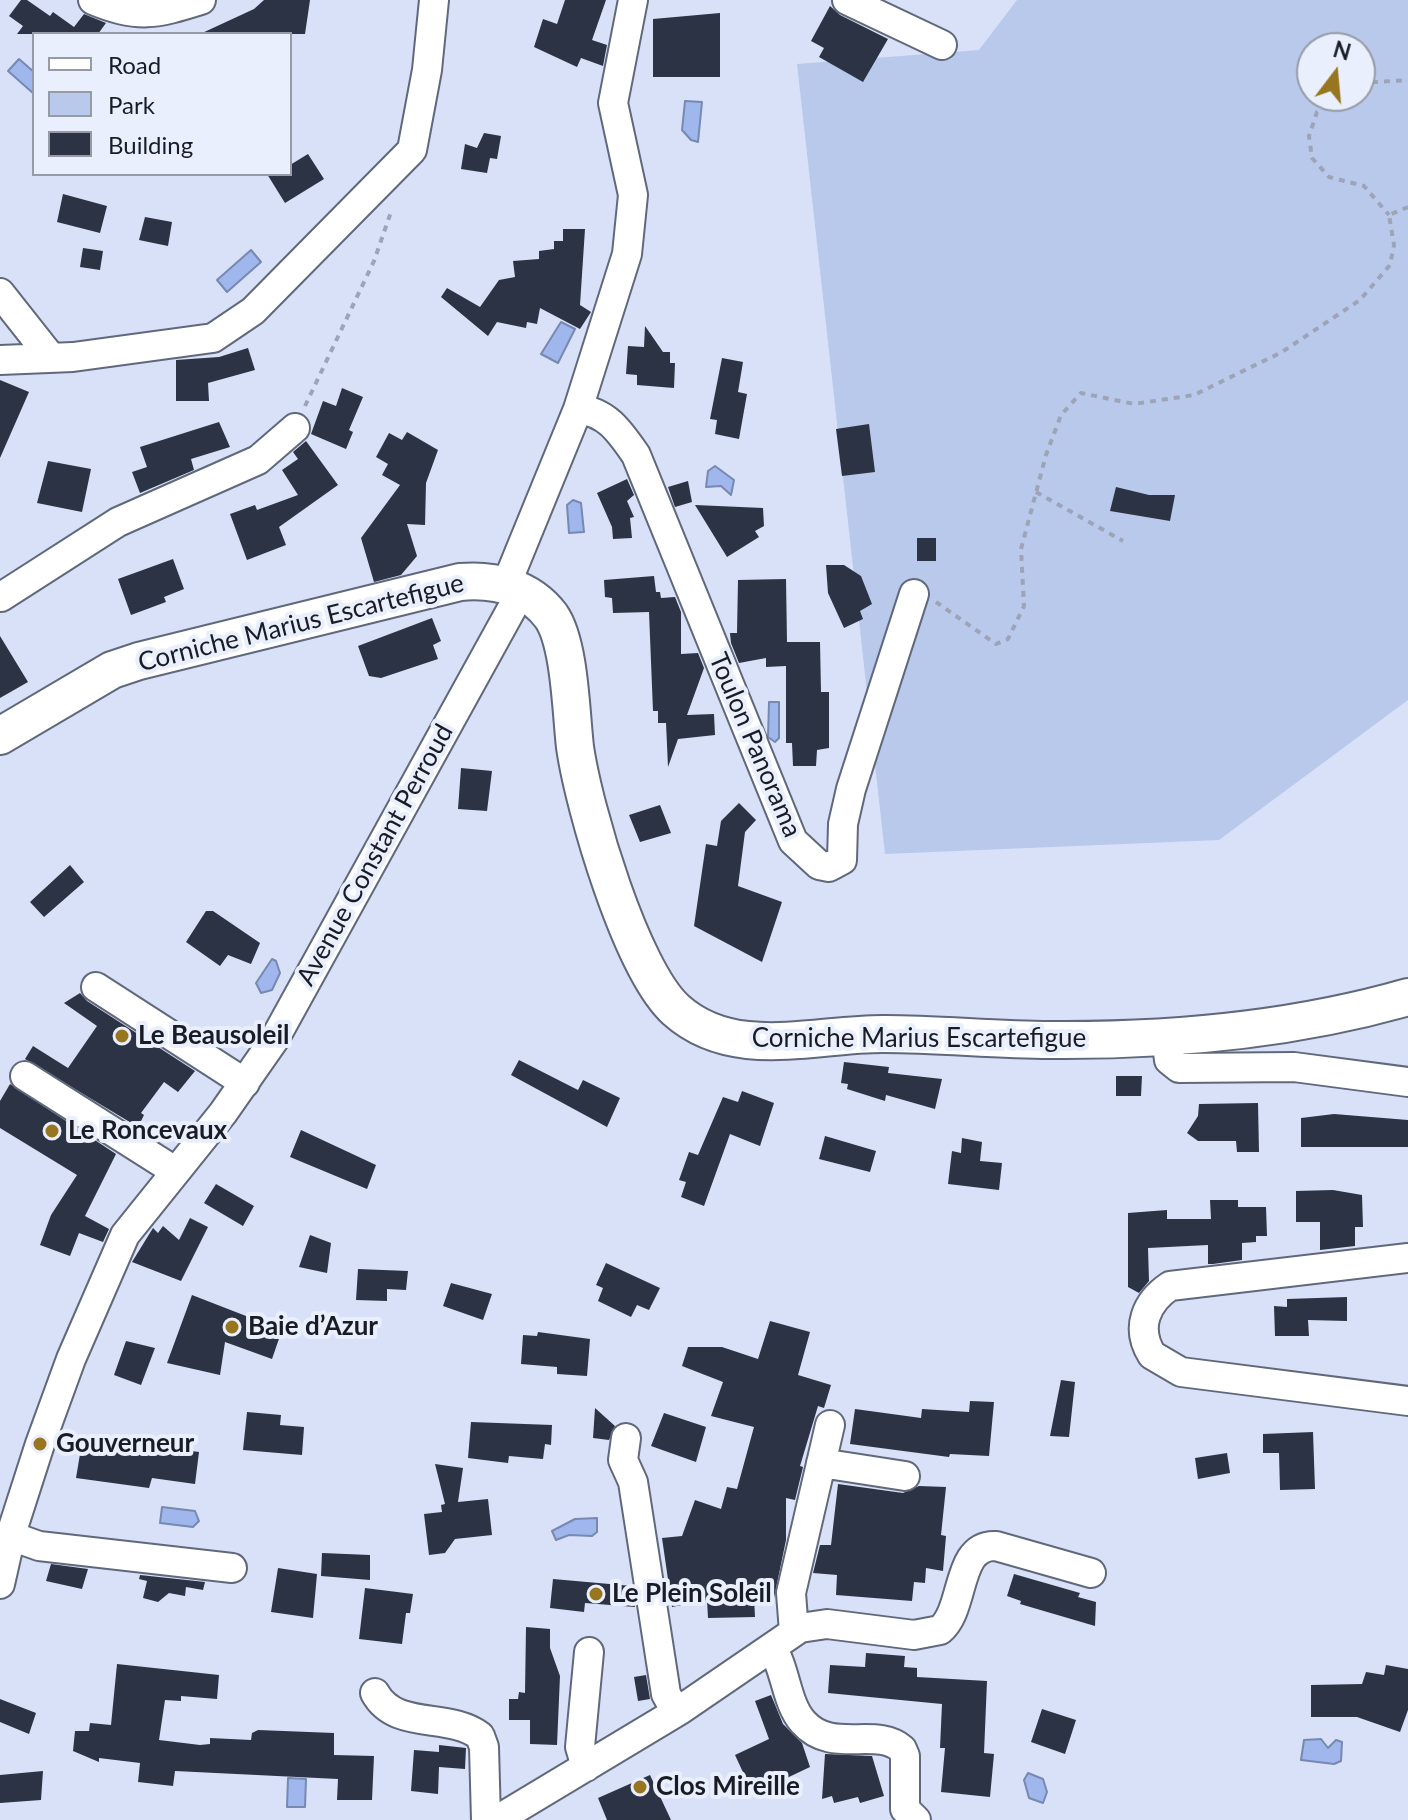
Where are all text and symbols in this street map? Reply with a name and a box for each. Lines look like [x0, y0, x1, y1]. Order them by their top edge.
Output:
legend [32, 32, 292, 176]
north arrow [1296, 32, 1376, 112]
text: N [1330, 35, 1354, 66]
text: Road [108, 50, 161, 79]
text: Park [108, 90, 155, 119]
text: Building [108, 130, 193, 159]
street label: Corniche Marius Escartefigue [135, 567, 467, 679]
street label: Toulon Panorama [702, 648, 808, 842]
street label: Avenue Constant Perroud [290, 719, 460, 991]
place label: Le Beausoleil [138, 1020, 289, 1052]
street label: Corniche Marius Escartefigue [752, 1023, 1086, 1055]
marker: Le Beausoleil [113, 1027, 131, 1045]
place label: Le Roncevaux [68, 1115, 227, 1147]
marker: Le Roncevaux [43, 1122, 61, 1140]
place label: Baie d’Azur [248, 1311, 378, 1343]
marker: Baie d’Azur [223, 1318, 241, 1336]
place label: Gouverneur [56, 1428, 194, 1460]
marker: Gouverneur [31, 1435, 49, 1453]
place label: Le Plein Soleil [612, 1578, 772, 1610]
marker: Le Plein Soleil [587, 1585, 605, 1603]
place label: Clos Mireille [656, 1771, 800, 1803]
marker: Clos Mireille [631, 1778, 649, 1796]

